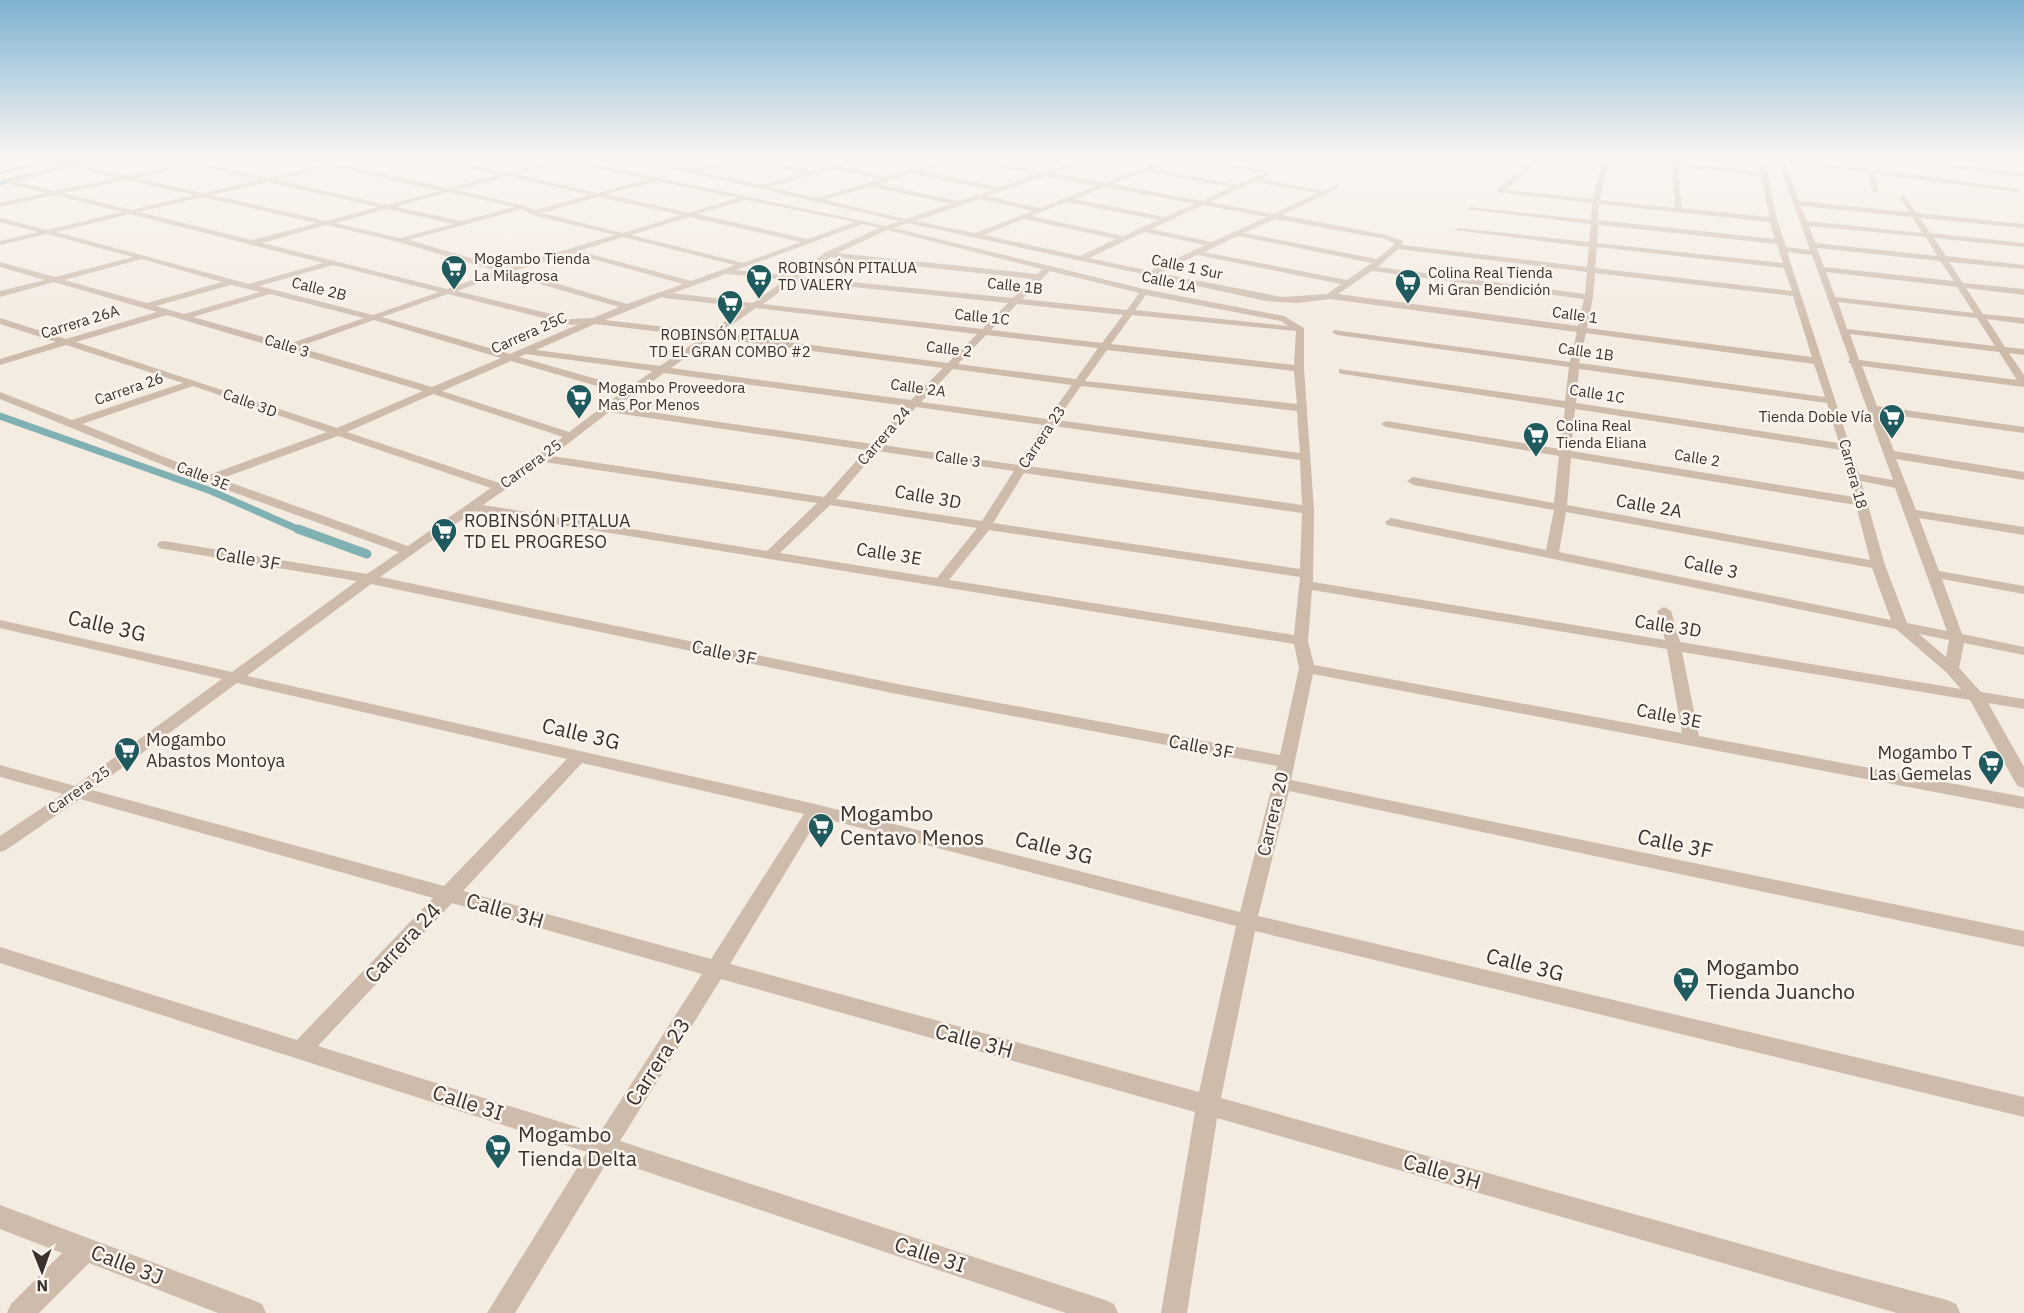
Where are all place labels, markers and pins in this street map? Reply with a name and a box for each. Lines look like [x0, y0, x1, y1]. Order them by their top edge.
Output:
place label: Mogambo Tienda La Milagrosa [474, 249, 590, 285]
supermarket icon: Mogambo Tienda La Milagrosa [439, 253, 469, 291]
place label: ROBINSÓN PITALUA TD VALERY [778, 258, 917, 294]
supermarket icon: ROBINSÓN PITALUA TD VALERY [744, 262, 774, 300]
place label: Colina Real Tienda Mi Gran Bendición [1428, 263, 1553, 299]
supermarket icon: Colina Real Tienda Mi Gran Bendición [1393, 267, 1423, 305]
supermarket icon: ROBINSÓN PITALUA TD EL GRAN COMBO #2 [715, 288, 745, 326]
place label: ROBINSÓN PITALUA TD EL GRAN COMBO #2 [649, 325, 811, 361]
place label: Mogambo Proveedora Mas Por Menos [598, 378, 745, 414]
supermarket icon: Mogambo Proveedora Mas Por Menos [564, 382, 594, 420]
supermarket icon: Tienda Doble Vía [1877, 402, 1907, 440]
place label: Tienda Doble Vía [1759, 407, 1872, 426]
place label: Colina Real Tienda Eliana [1556, 416, 1646, 452]
supermarket icon: Colina Real Tienda Eliana [1521, 420, 1551, 458]
place label: ROBINSÓN PITALUA TD EL PROGRESO [464, 509, 631, 553]
supermarket icon: ROBINSÓN PITALUA TD EL PROGRESO [429, 516, 459, 554]
place label: Mogambo Abastos Montoya [146, 728, 285, 772]
supermarket icon: Mogambo Abastos Montoya [112, 735, 142, 773]
place label: Mogambo T Las Gemelas [1869, 741, 1972, 785]
supermarket icon: Mogambo T Las Gemelas [1976, 748, 2006, 786]
place label: Mogambo Centavo Menos [840, 799, 984, 851]
supermarket icon: Mogambo Centavo Menos [806, 811, 836, 849]
place label: Mogambo Tienda Juancho [1706, 953, 1855, 1005]
supermarket icon: Mogambo Tienda Juancho [1671, 965, 1701, 1003]
place label: Mogambo Tienda Delta [518, 1120, 637, 1172]
supermarket icon: Mogambo Tienda Delta [483, 1132, 513, 1170]

